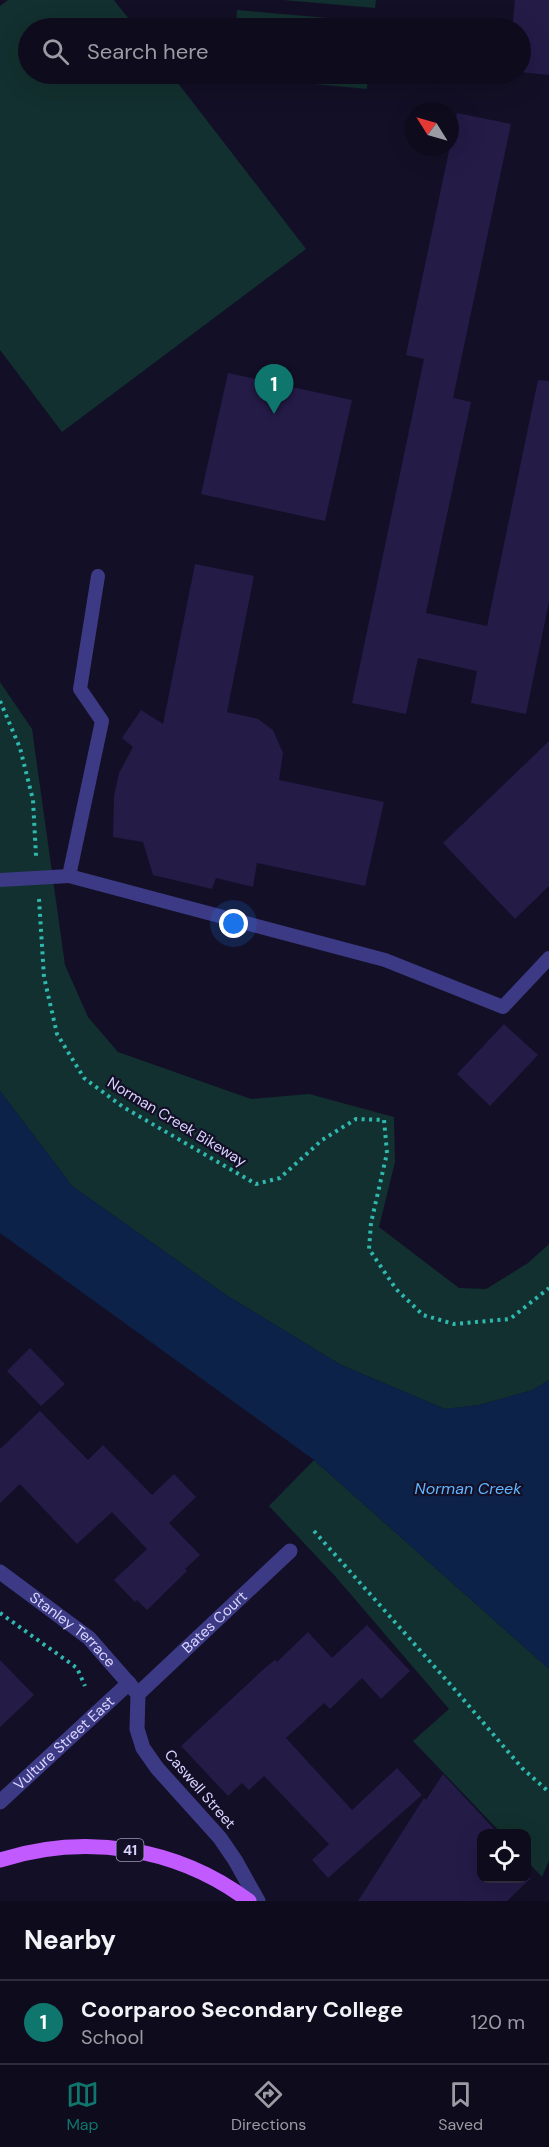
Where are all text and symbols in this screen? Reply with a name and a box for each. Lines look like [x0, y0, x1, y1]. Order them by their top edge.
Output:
search box [18, 18, 531, 84]
icon: search [39, 35, 72, 68]
text: Search here [87, 37, 208, 66]
north arrow [405, 102, 459, 156]
pin: 1 [254, 364, 294, 414]
your location [219, 909, 248, 938]
street label: Norman Creek Bikeway [104, 1073, 251, 1172]
water label: Norman Creek [415, 1478, 522, 1499]
street label: Bates Court [178, 1586, 251, 1658]
street label: Stanley Terrace [26, 1587, 120, 1672]
street label: Vulture Street East [9, 1691, 119, 1795]
street label: Caswell Street [160, 1745, 240, 1833]
map controls [477, 1829, 531, 1883]
button: locate [477, 1829, 531, 1883]
road number: 41 [116, 1839, 144, 1861]
text: Nearby [24, 1923, 116, 1957]
text: Coorparoo Secondary College [81, 1995, 403, 2024]
text: 1 [40, 2009, 47, 2035]
text: 120 m [471, 2009, 525, 2035]
text: School [81, 2024, 144, 2050]
tab: Map [66, 2078, 99, 2135]
tab: Directions [231, 2078, 306, 2135]
tab: Saved [438, 2078, 483, 2135]

